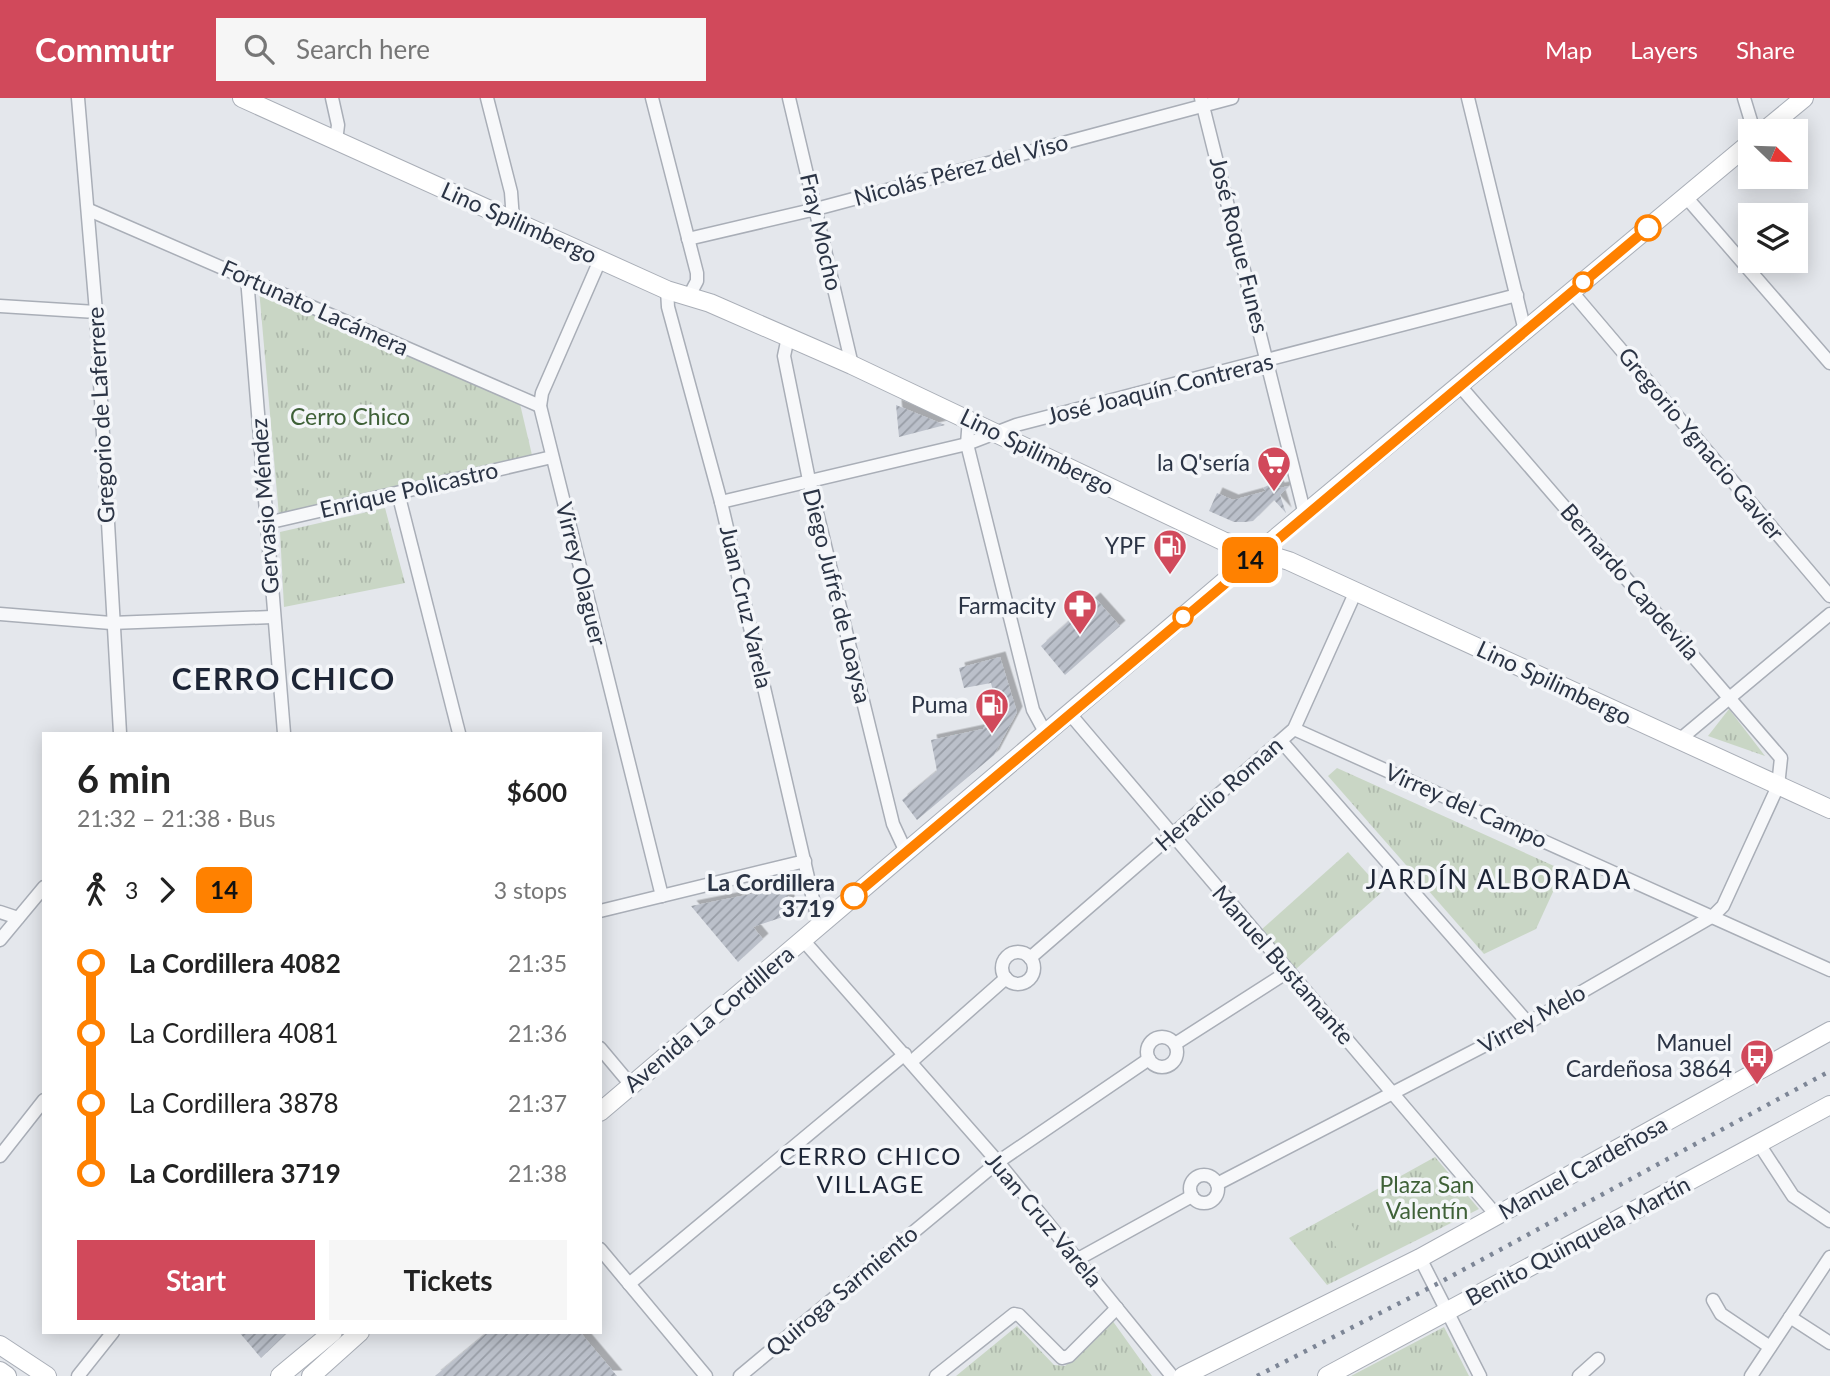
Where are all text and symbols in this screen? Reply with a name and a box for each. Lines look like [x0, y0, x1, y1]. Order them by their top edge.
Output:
search box [216, 18, 706, 81]
text: Commutr [35, 29, 174, 69]
icon: search [240, 30, 278, 68]
text: Search here [296, 33, 430, 65]
text: Map [1545, 35, 1592, 64]
text: Layers [1630, 35, 1698, 64]
text: Share [1736, 35, 1795, 64]
north arrow [1738, 119, 1808, 189]
map controls [1738, 119, 1808, 273]
street label: Nicolás Pérez del Viso [851, 127, 1071, 211]
street label: José Roque Funes [1205, 154, 1275, 336]
street label: Fray Mocho [795, 170, 849, 293]
street label: Lino Spilimbergo [437, 175, 602, 269]
button: layers [1738, 203, 1808, 273]
unlabelled marker [1635, 215, 1661, 241]
street label: Fortunato Lacámera [217, 253, 413, 361]
unlabelled marker [1573, 272, 1593, 292]
street label: Gregorio de Laferrere [80, 306, 120, 524]
street label: Gregorio Ygnacio Gavier [1613, 341, 1791, 546]
street label: José Joaquín Contreras [1044, 346, 1276, 430]
park label: Cerro Chico [290, 402, 410, 430]
street label: Lino Spilimbergo [956, 402, 1119, 500]
street label: Gervasio Méndez [244, 417, 284, 595]
supermarket icon: la Q'sería [1255, 444, 1293, 493]
place label: la Q'sería [1157, 448, 1250, 476]
street label: Enrique Policastro [317, 455, 501, 523]
street label: Diego Jufré de Loaysa [798, 485, 878, 706]
street label: Bernardo Capdevila [1555, 497, 1706, 665]
street label: Virrey Olaguer [551, 499, 613, 649]
street label: Juan Cruz Varela [715, 522, 779, 691]
fuel station icon: YPF [1151, 527, 1189, 576]
place label: YPF [1105, 531, 1146, 559]
line badge: 14 [1218, 537, 1282, 583]
text: 14 [1236, 545, 1264, 574]
pharmacy icon: Farmacity [1061, 587, 1099, 636]
place label: Farmacity [958, 591, 1056, 619]
unlabelled marker [1173, 607, 1193, 627]
street label: Lino Spilimbergo [1473, 634, 1636, 730]
district label: CERRO CHICO [172, 660, 396, 696]
fuel station icon: Puma [973, 686, 1011, 735]
place label: Puma [911, 690, 968, 718]
street label: Heraclio Roman [1149, 730, 1288, 856]
text: 6 min [77, 755, 171, 801]
street label: Virrey del Campo [1381, 757, 1552, 853]
text: $600 [507, 776, 567, 808]
text: 21:32 – 21:38 · Bus [77, 804, 276, 832]
district label: JARDÍN ALBORADA [1366, 863, 1632, 895]
place label: La Cordillera 3719 [707, 868, 835, 922]
icon: walk [77, 871, 115, 909]
icon: forward [148, 871, 186, 909]
text: 14 [210, 875, 238, 904]
text: 3 [125, 876, 138, 904]
text: 3 stops [494, 876, 567, 904]
street label: Manuel Bustamante [1207, 879, 1361, 1050]
marker: La Cordillera 3719 [841, 883, 867, 909]
street label: Avenida La Cordillera [618, 939, 799, 1097]
text: La Cordillera 4082 [129, 947, 341, 979]
text: 21:35 [508, 949, 567, 977]
street label: Virrey Melo [1473, 977, 1590, 1059]
text: La Cordillera 4081 [129, 1017, 339, 1049]
text: 21:36 [508, 1019, 567, 1047]
place label: Manuel Cardeñosa 3864 [1566, 1028, 1732, 1082]
bus stop icon: Manuel Cardeñosa 3864 [1738, 1037, 1776, 1086]
text: La Cordillera 3878 [129, 1087, 339, 1119]
text: 21:37 [508, 1089, 567, 1117]
street label: Manuel Cardeñosa [1493, 1109, 1672, 1225]
district label: CERRO CHICO VILLAGE [779, 1141, 963, 1198]
street label: Juan Cruz Varela [981, 1147, 1109, 1292]
text: La Cordillera 3719 [129, 1157, 341, 1189]
text: 21:38 [508, 1159, 567, 1187]
street label: Benito Quinquela Martín [1461, 1169, 1695, 1311]
park label: Plaza San Valentín [1380, 1170, 1474, 1224]
street label: Quiroga Sarmiento [760, 1219, 923, 1362]
button: Start [77, 1240, 315, 1320]
button: Tickets [329, 1240, 567, 1320]

